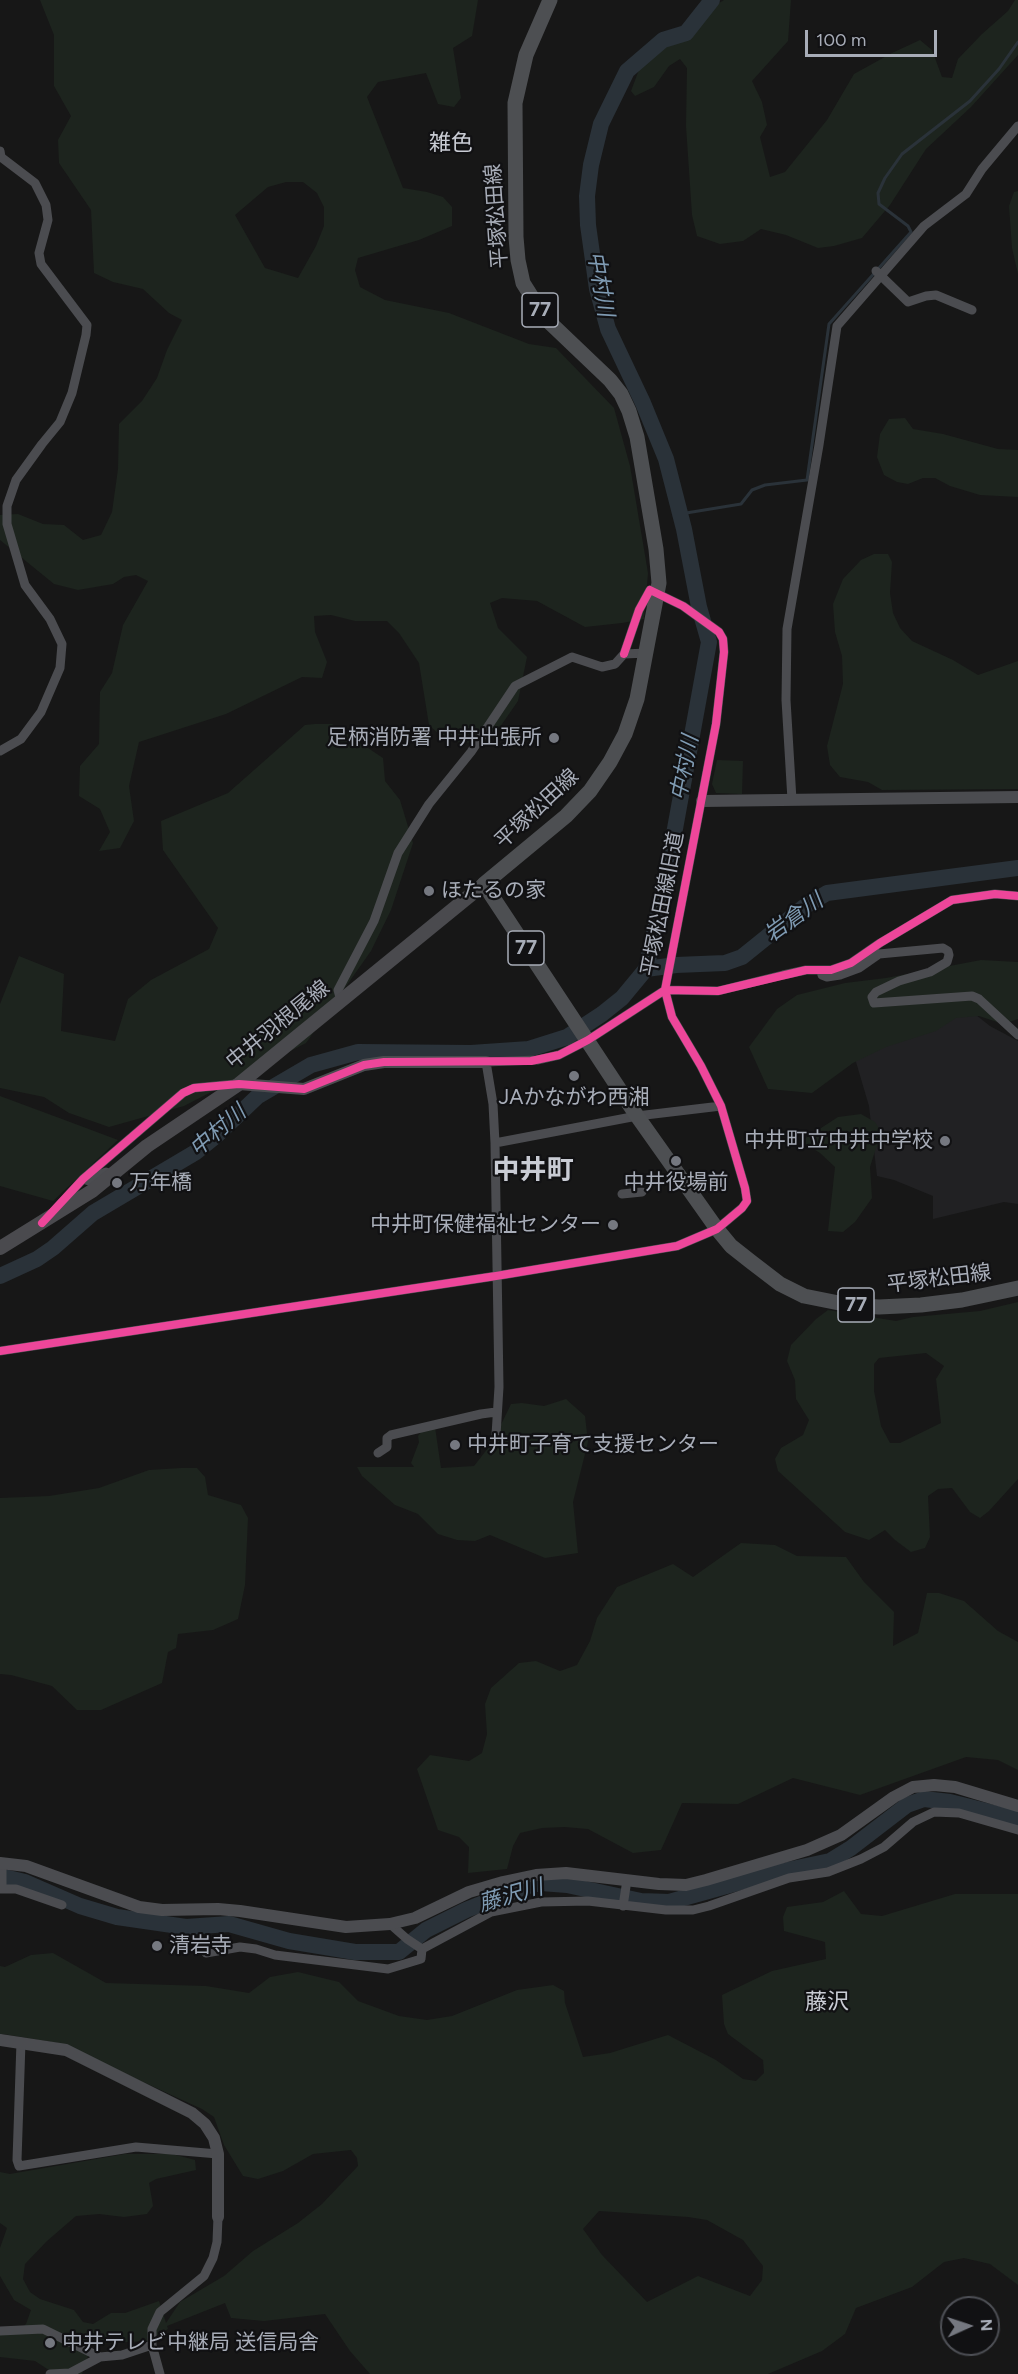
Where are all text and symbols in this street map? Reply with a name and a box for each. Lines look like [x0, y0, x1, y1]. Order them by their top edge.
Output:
scale bar [808, 18, 940, 56]
text: 100 m [816, 29, 866, 51]
district label: 雑色 [429, 131, 473, 157]
street label: 平塚松田線 [481, 163, 513, 269]
water label: 中村川 [581, 249, 619, 319]
road number: 77 [522, 293, 558, 327]
place label: 足柄消防署 中井出張所 [327, 725, 542, 751]
marker: 足柄消防署 中井出張所 [547, 731, 561, 745]
water label: 中村川 [666, 733, 704, 803]
street label: 平塚松田線 [490, 764, 584, 854]
street label: 平塚松田線旧道 [637, 829, 689, 979]
place label: ほたるの家 [441, 878, 546, 904]
marker: ほたるの家 [422, 884, 436, 898]
water label: 岩倉川 [760, 888, 828, 948]
road number: 77 [508, 931, 544, 965]
street label: 中井羽根尾線 [221, 976, 335, 1074]
marker: JAかながわ西湘 [567, 1069, 581, 1083]
place label: JAかながわ西湘 [498, 1085, 650, 1111]
water label: 中村川 [184, 1099, 252, 1163]
place label: 中井町立中井中学校 [744, 1128, 933, 1154]
marker: 中井町立中井中学校 [938, 1134, 952, 1148]
marker: 中井役場前 [669, 1154, 683, 1168]
district label: 中井町 [493, 1155, 573, 1187]
place label: 万年橋 [129, 1170, 192, 1196]
place label: 中井役場前 [624, 1170, 728, 1196]
marker: 万年橋 [110, 1176, 124, 1190]
place label: 中井町保健福祉センター [370, 1212, 601, 1238]
marker: 中井町保健福祉センター [606, 1218, 620, 1232]
street label: 平塚松田線 [885, 1260, 993, 1298]
road number: 77 [838, 1288, 874, 1322]
place label: 中井町子育て支援センター [467, 1432, 719, 1458]
marker: 中井町子育て支援センター [448, 1438, 462, 1452]
water label: 藤沢川 [476, 1874, 546, 1918]
place label: 清岩寺 [169, 1933, 232, 1959]
marker: 清岩寺 [150, 1939, 164, 1953]
district label: 藤沢 [805, 1990, 849, 2016]
north arrow [940, 2296, 1000, 2356]
text: N [977, 2318, 996, 2332]
place label: 中井テレビ中継局 送信局舎 [62, 2330, 319, 2356]
marker: 中井テレビ中継局 送信局舎 [43, 2336, 57, 2350]

